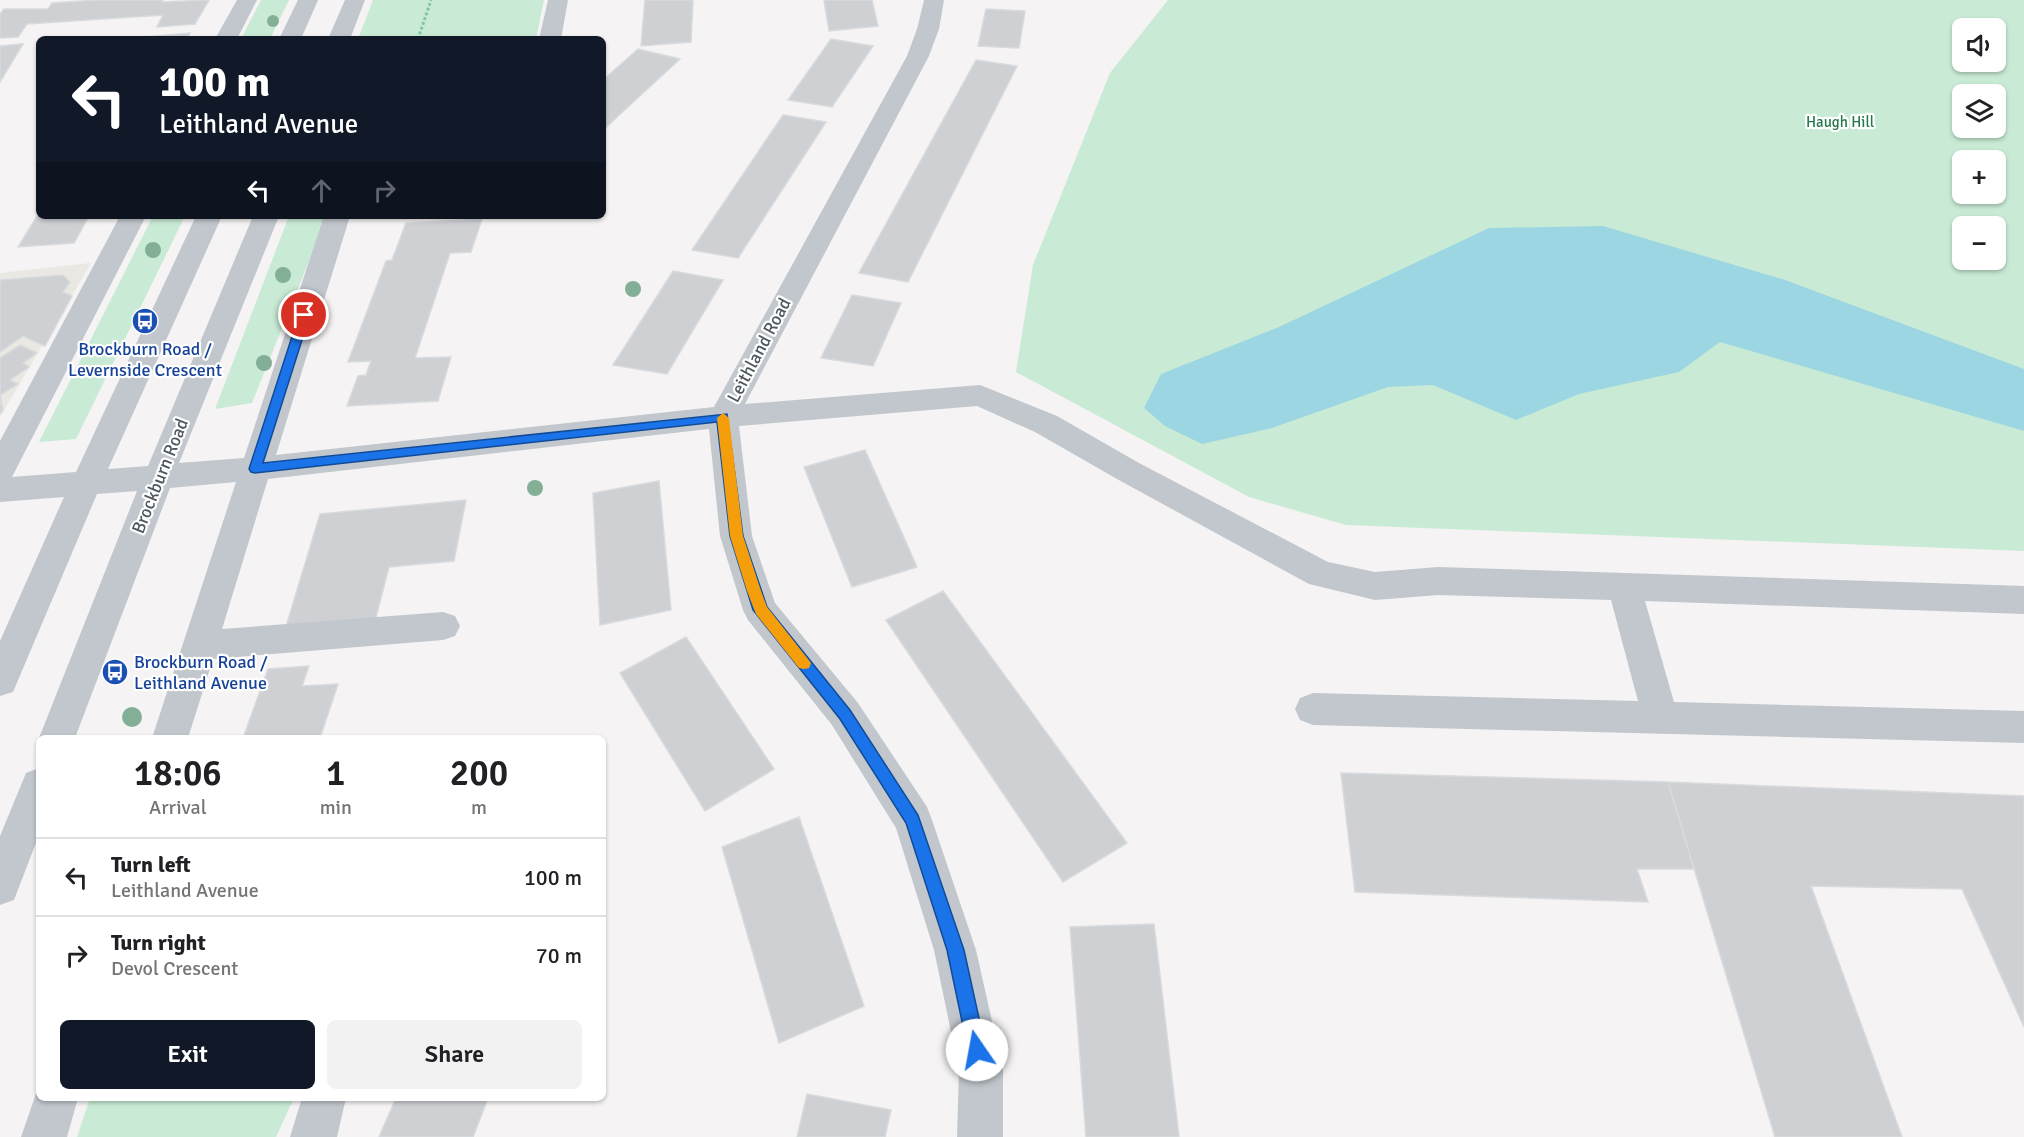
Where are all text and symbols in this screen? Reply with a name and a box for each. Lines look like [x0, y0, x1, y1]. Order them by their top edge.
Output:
map controls [1952, 18, 2006, 270]
button: sound [1952, 18, 2006, 72]
text: 100 m [159, 57, 270, 108]
icon: left [60, 60, 138, 138]
button: layers [1952, 84, 2006, 138]
text: Leithland Avenue [159, 108, 358, 141]
park label: Haugh Hill [1806, 113, 1874, 131]
button: + [1952, 150, 2006, 204]
icon: left [242, 174, 275, 207]
icon: ahead [305, 174, 338, 207]
icon: right [368, 174, 401, 207]
button: − [1952, 216, 2006, 270]
pin [278, 289, 329, 340]
street label: Leithland Road [722, 294, 796, 406]
icon: arrive [287, 298, 320, 331]
bus stop icon: Brockburn Road / Levernside Crescent [130, 306, 160, 336]
place label: Brockburn Road / Levernside Crescent [68, 338, 222, 381]
street label: Brockburn Road [127, 415, 193, 537]
place label: Brockburn Road / Leithland Avenue [134, 651, 268, 694]
bus stop icon: Brockburn Road / Leithland Avenue [100, 657, 130, 687]
text: 18:06 [134, 751, 222, 796]
text: 1 [326, 751, 346, 796]
text: 200 [450, 751, 508, 796]
text: Arrival [149, 795, 207, 820]
text: min [320, 795, 352, 820]
text: m [471, 795, 487, 820]
text: Turn left [111, 851, 191, 878]
icon: left [60, 861, 93, 894]
text: 100 m [524, 864, 582, 891]
text: Leithland Avenue [111, 878, 259, 903]
text: Turn right [111, 929, 206, 956]
icon: right [60, 939, 93, 972]
text: 70 m [536, 942, 582, 969]
text: Devol Crescent [111, 956, 238, 981]
position arrow [945, 1018, 1009, 1082]
button: Exit [60, 1020, 315, 1089]
button: Share [327, 1020, 582, 1089]

